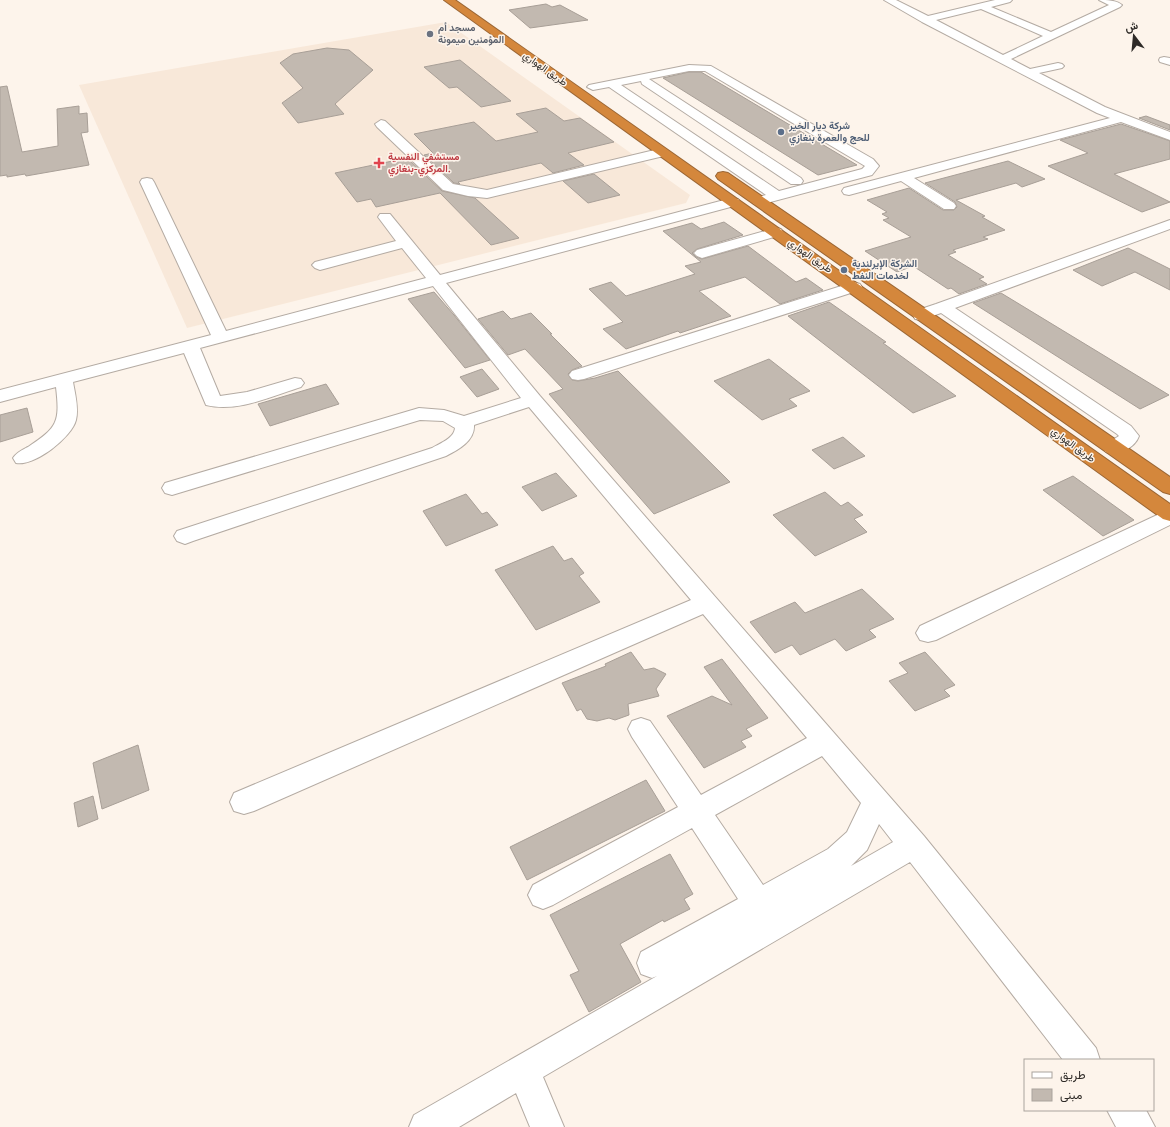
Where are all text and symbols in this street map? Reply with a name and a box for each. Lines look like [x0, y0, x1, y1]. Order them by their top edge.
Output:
north arrow [1114, 16, 1154, 56]
text: ش [1123, 19, 1140, 35]
place label: مسجد أم المؤمنين ميمونة [438, 22, 504, 46]
marker: مسجد أم المؤمنين ميمونة [425, 29, 435, 39]
street label: طريق الهواري [519, 49, 570, 91]
place label: شركة ديار الخير للحج والعمرة بنغازي [788, 120, 870, 146]
marker: شركة ديار الخير للحج والعمرة بنغازي [776, 127, 786, 137]
place label: مستشفي النفسية المركزي-بنغازي. [388, 151, 460, 177]
marker: مستشفي النفسية المركزي-بنغازي. [373, 157, 385, 169]
street label: طريق الهواري [784, 236, 835, 278]
place label: الشركة الإيرلندية لخدمات النفط [852, 258, 917, 282]
marker: الشركة الإيرلندية لخدمات النفط [839, 265, 849, 275]
street label: طريق الهواري [1048, 425, 1098, 467]
legend [1024, 1059, 1154, 1111]
text: طريق [1060, 1068, 1086, 1083]
text: مبنى [1060, 1088, 1082, 1103]

